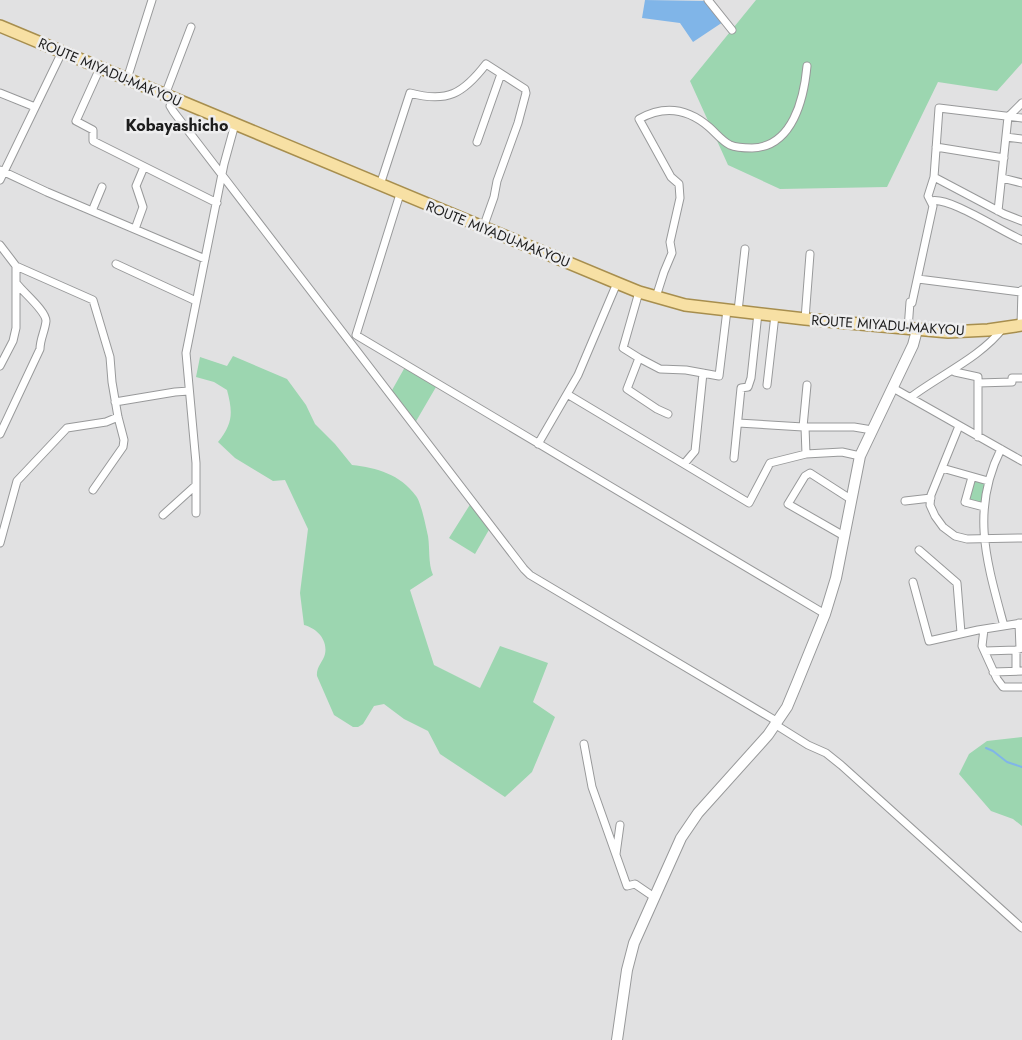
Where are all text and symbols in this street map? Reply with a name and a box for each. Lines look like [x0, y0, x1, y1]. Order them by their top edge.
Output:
street label: ROUTE MIYADU-MAKYOU [35, 33, 185, 111]
district label: Kobayashicho [126, 114, 228, 137]
street label: ROUTE MIYADU-MAKYOU [423, 196, 573, 272]
street label: ROUTE MIYADU-MAKYOU [811, 310, 965, 340]

